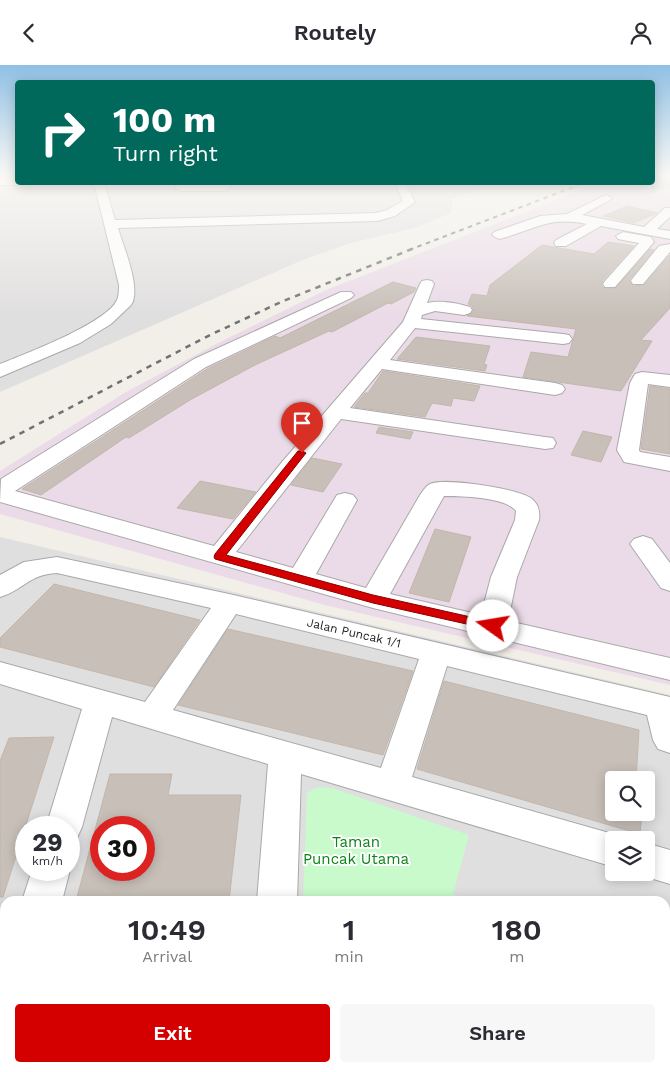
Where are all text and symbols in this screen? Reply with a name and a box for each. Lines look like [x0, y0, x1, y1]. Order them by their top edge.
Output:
icon: back [15, 19, 43, 47]
icon: person [627, 19, 655, 47]
text: Routely [294, 20, 376, 45]
text: 100 m [113, 99, 216, 141]
icon: right [30, 100, 95, 165]
text: Turn right [113, 141, 218, 166]
pin [281, 402, 323, 453]
icon: arrive [288, 409, 316, 437]
position arrow [466, 599, 518, 651]
street label: Jalan Puncak 1/1 [306, 615, 402, 651]
map controls [605, 771, 655, 881]
button: search [605, 771, 655, 821]
speed limit sign: 30 [90, 816, 155, 881]
text: 29 [32, 828, 63, 857]
button: layers [605, 831, 655, 881]
park label: Taman Puncak Utama [303, 833, 410, 868]
text: km/h [32, 854, 63, 868]
text: 10:49 [128, 912, 206, 947]
text: 1 [343, 912, 355, 947]
text: 180 [492, 912, 542, 947]
text: Arrival [142, 947, 192, 966]
text: min [334, 947, 364, 966]
text: m [509, 947, 524, 966]
button: Exit [15, 1004, 330, 1062]
button: Share [340, 1004, 655, 1062]

